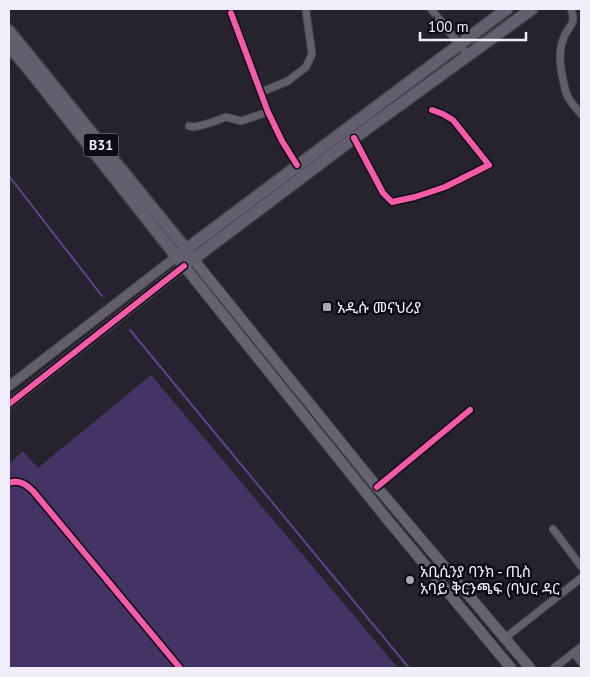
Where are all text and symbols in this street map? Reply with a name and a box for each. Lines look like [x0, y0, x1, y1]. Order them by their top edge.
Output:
scale bar [420, 10, 526, 42]
text: 100 m [428, 17, 469, 36]
road number: B31 [84, 134, 118, 156]
place label: አዲሱ መናህሪያ [337, 298, 421, 317]
marker: አዲሱ መናህሪያ [321, 301, 333, 313]
place label: አቢሲንያ ባንክ - ጢስ አባይ ቅርንጫፍ (ባህር ዳር [420, 562, 560, 598]
marker: አቢሲንያ ባንክ - ጢስ አባይ ቅርንጫፍ (ባህር ዳር [404, 574, 416, 586]

